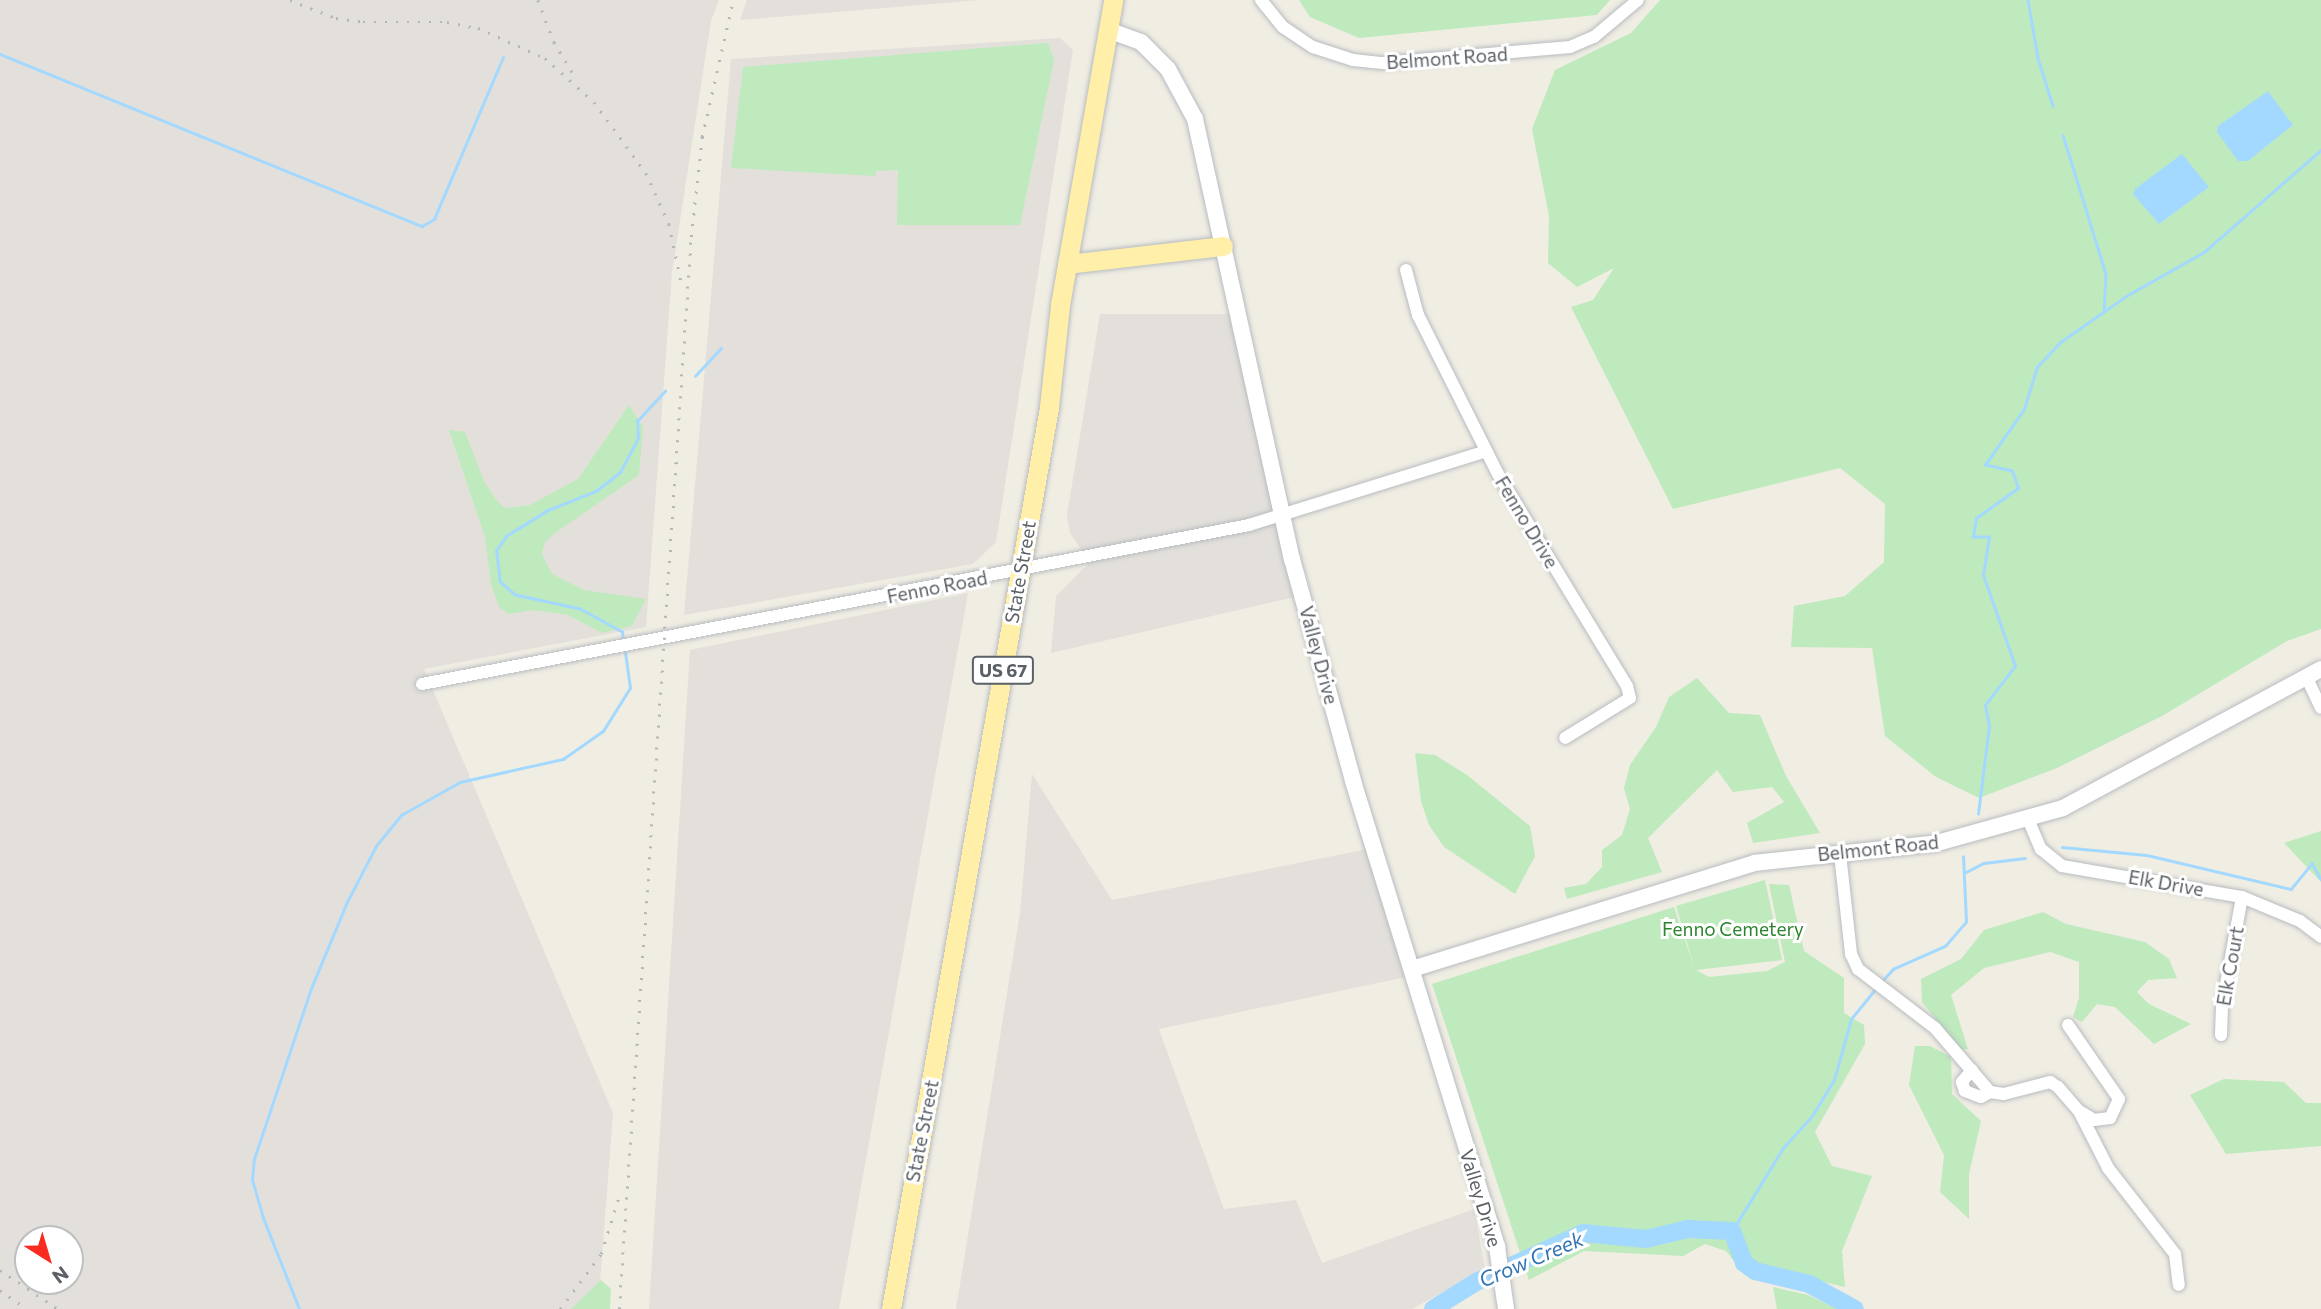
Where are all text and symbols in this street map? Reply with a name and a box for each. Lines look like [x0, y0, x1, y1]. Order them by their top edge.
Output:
street label: Belmont Road [1385, 42, 1509, 74]
street label: Fenno Drive [1491, 472, 1563, 572]
street label: State Street [1000, 519, 1040, 625]
street label: Fenno Road [885, 566, 989, 608]
street label: Valley Drive [1295, 603, 1343, 707]
road number: US 67 [972, 656, 1034, 684]
street label: Belmont Road [1816, 830, 1940, 866]
street label: Elk Drive [2127, 865, 2205, 901]
park label: Fenno Cemetery [1662, 918, 1804, 940]
street label: Elk Court [2212, 924, 2248, 1008]
street label: State Street [901, 1078, 943, 1184]
street label: Valley Drive [1455, 1146, 1507, 1250]
north arrow [14, 1225, 84, 1295]
water label: Crow Creek [1475, 1226, 1587, 1292]
text: N [48, 1262, 73, 1289]

